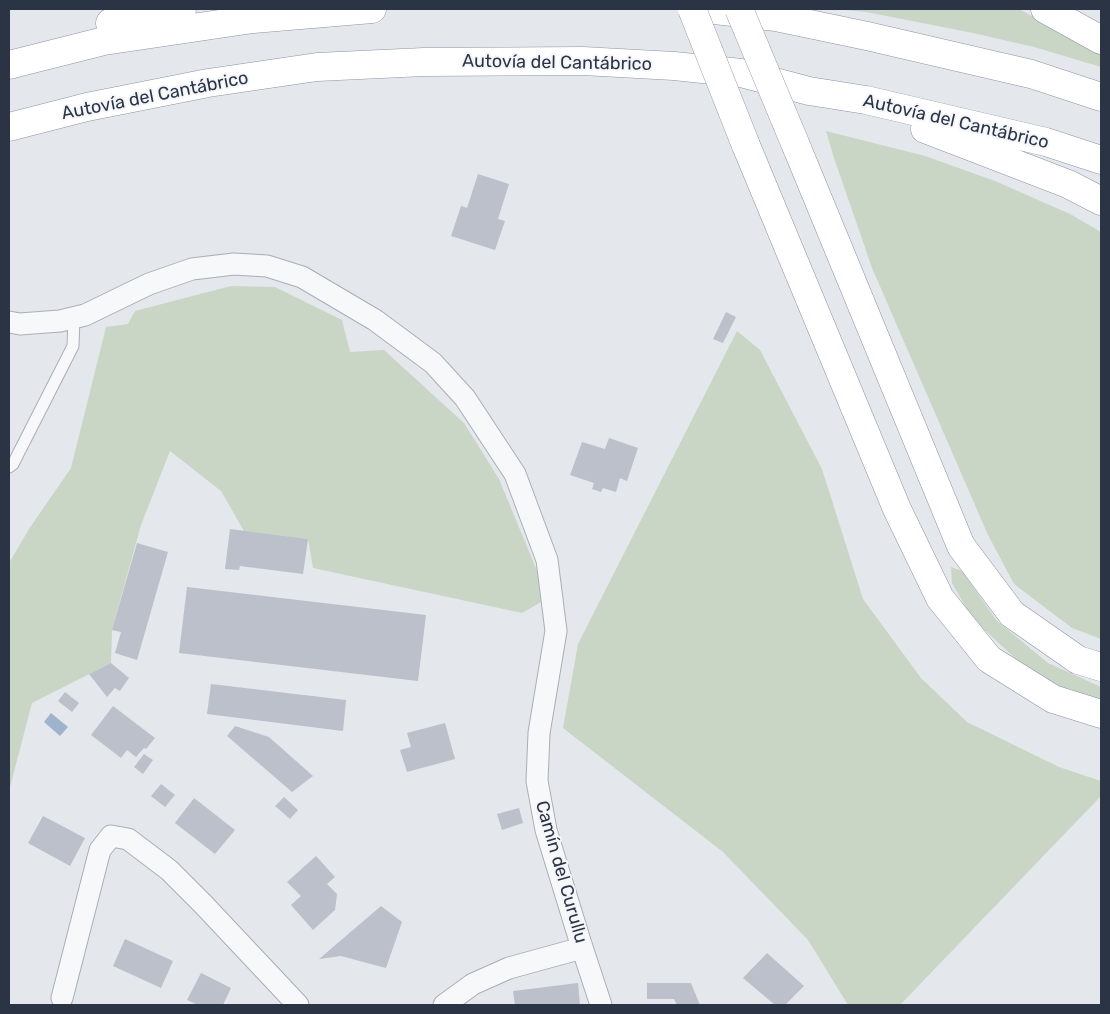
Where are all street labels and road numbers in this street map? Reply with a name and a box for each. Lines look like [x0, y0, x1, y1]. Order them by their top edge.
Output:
street label: Autovía del Cantábrico [462, 51, 652, 75]
street label: Autovía del Cantábrico [60, 67, 250, 125]
street label: Autovía del Cantábrico [861, 90, 1051, 154]
street label: Camín del Curullu [530, 798, 592, 946]

